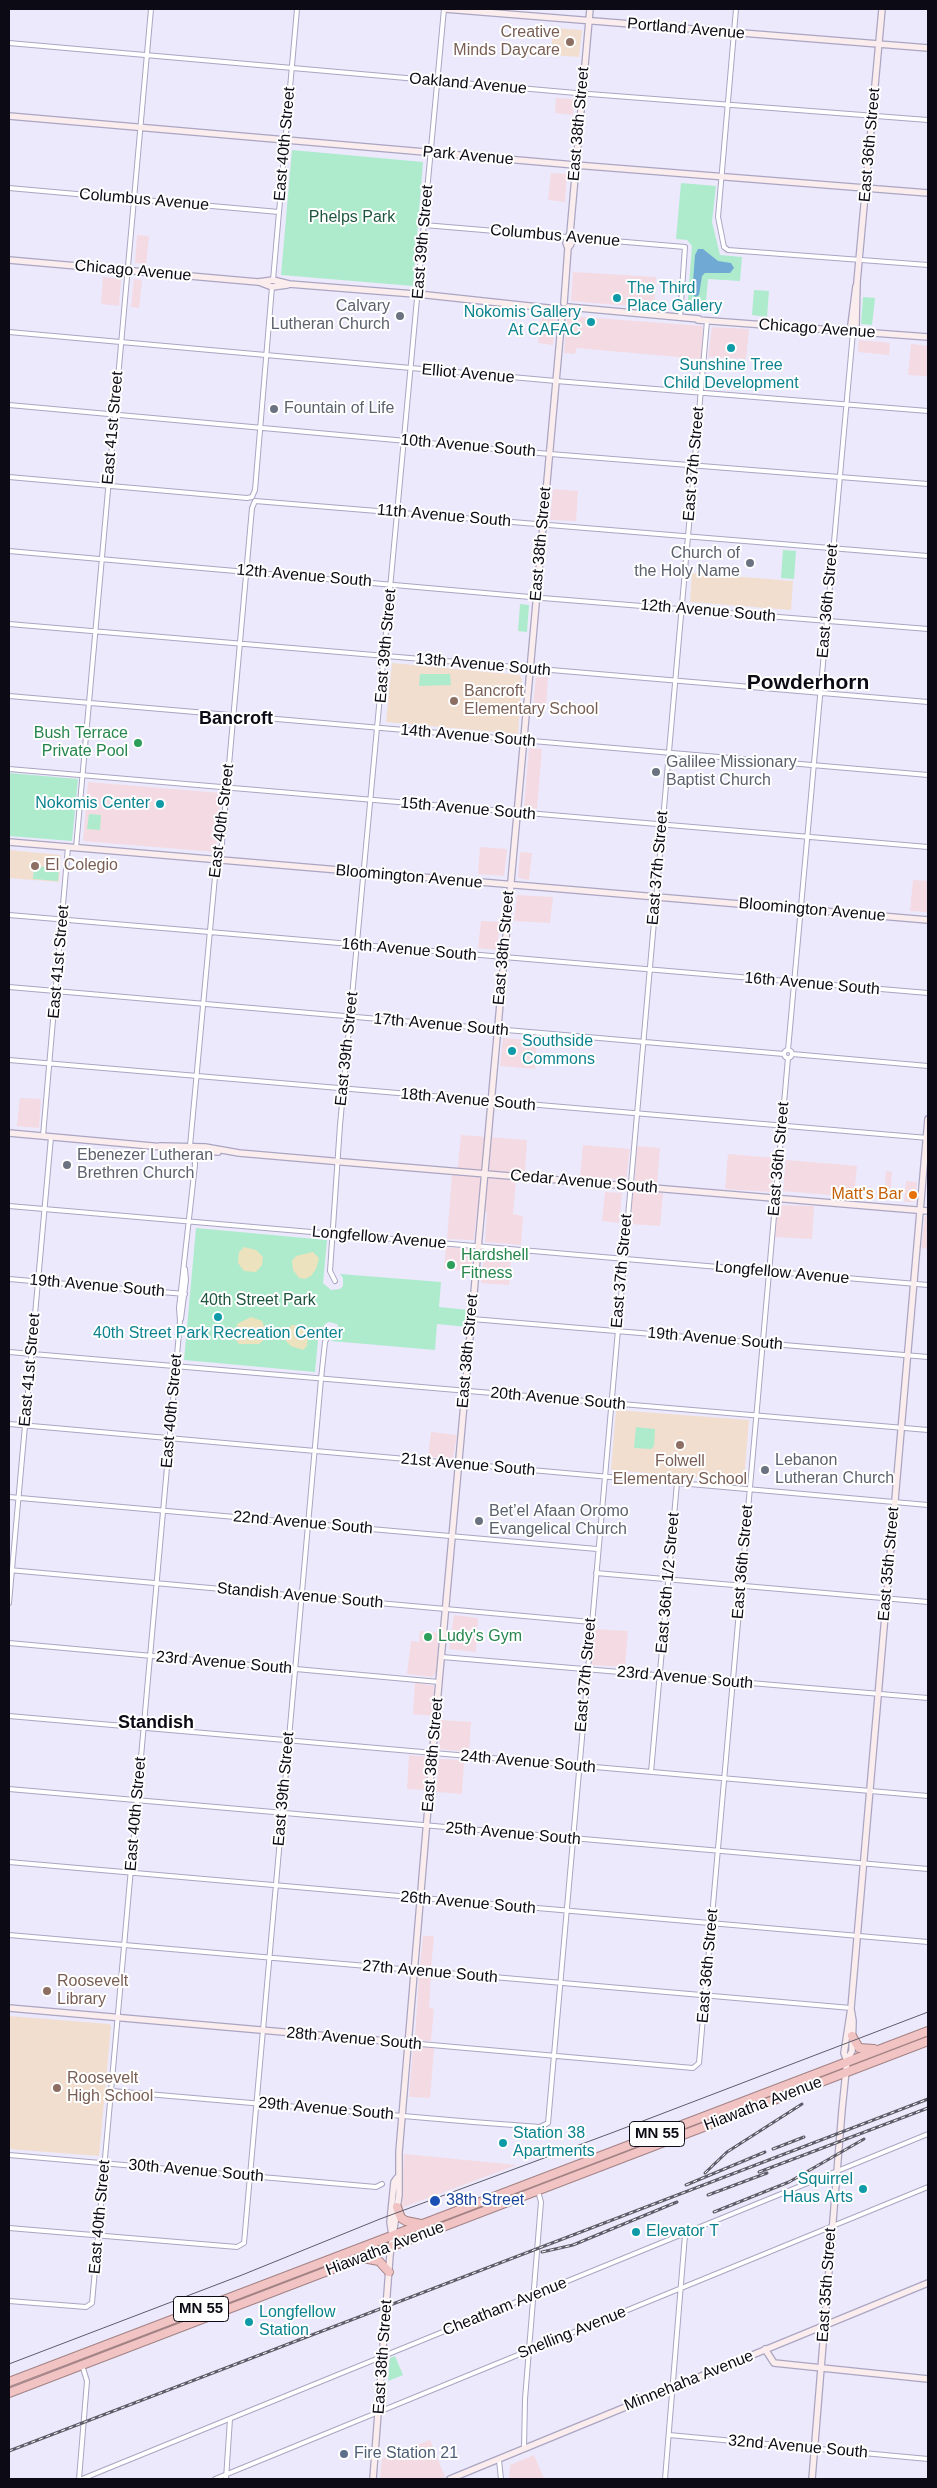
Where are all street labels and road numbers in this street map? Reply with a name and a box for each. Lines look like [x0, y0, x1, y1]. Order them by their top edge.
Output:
street label: Portland Avenue [626, 14, 746, 44]
street label: East 38th Street [564, 66, 594, 182]
street label: Oakland Avenue [408, 69, 528, 99]
street label: East 40th Street [270, 86, 300, 202]
street label: East 36th Street [855, 87, 885, 203]
street label: Park Avenue [422, 142, 514, 170]
street label: East 39th Street [408, 184, 438, 300]
street label: Columbus Avenue [78, 185, 210, 215]
street label: Columbus Avenue [489, 221, 621, 251]
street label: Chicago Avenue [74, 256, 192, 286]
street label: Chicago Avenue [758, 315, 876, 343]
street label: Elliot Avenue [421, 360, 515, 388]
street label: East 41st Street [98, 370, 128, 486]
street label: East 37th Street [679, 406, 709, 522]
street label: 10th Avenue South [400, 431, 536, 461]
street label: East 38th Street [526, 486, 556, 602]
street label: 11th Avenue South [376, 501, 512, 531]
street label: East 36th Street [813, 543, 843, 659]
street label: 12th Avenue South [236, 561, 372, 591]
street label: East 39th Street [371, 588, 401, 704]
street label: 12th Avenue South [640, 596, 776, 626]
street label: 13th Avenue South [415, 650, 551, 680]
street label: 14th Avenue South [400, 721, 536, 751]
street label: East 40th Street [205, 763, 239, 879]
street label: 15th Avenue South [400, 794, 536, 824]
street label: East 37th Street [643, 810, 673, 926]
street label: Bloomington Avenue [335, 861, 483, 893]
street label: East 38th Street [489, 890, 519, 1006]
street label: Bloomington Avenue [738, 894, 886, 926]
street label: East 41st Street [44, 904, 74, 1020]
street label: 16th Avenue South [341, 935, 477, 965]
street label: 16th Avenue South [744, 969, 880, 999]
street label: East 39th Street [331, 991, 363, 1107]
street label: 17th Avenue South [373, 1010, 509, 1040]
street label: 18th Avenue South [400, 1085, 536, 1115]
street label: East 36th Street [764, 1101, 794, 1217]
street label: Cedar Avenue South [509, 1166, 659, 1198]
street label: East 37th Street [607, 1213, 637, 1329]
street label: Longfellow Avenue [311, 1223, 447, 1253]
street label: Longfellow Avenue [714, 1258, 850, 1288]
street label: 19th Avenue South [29, 1271, 165, 1301]
street label: East 38th Street [453, 1293, 483, 1409]
street label: East 41st Street [15, 1312, 45, 1428]
street label: 19th Avenue South [647, 1324, 783, 1354]
street label: East 40th Street [157, 1353, 187, 1469]
street label: 20th Avenue South [490, 1384, 626, 1414]
street label: 21st Avenue South [400, 1450, 536, 1480]
street label: East 36th Street [728, 1504, 758, 1620]
street label: East 35th Street [874, 1506, 904, 1622]
street label: 22nd Avenue South [232, 1507, 374, 1539]
street label: East 36th 1/2 Street [652, 1512, 684, 1654]
street label: Standish Avenue South [216, 1579, 384, 1613]
street label: East 37th Street [571, 1617, 601, 1733]
street label: 23rd Avenue South [155, 1647, 293, 1679]
street label: 23rd Avenue South [616, 1662, 754, 1694]
street label: East 38th Street [418, 1697, 448, 1813]
street label: East 39th Street [269, 1731, 299, 1847]
street label: 24th Avenue South [460, 1747, 596, 1777]
street label: East 40th Street [121, 1756, 151, 1872]
street label: 25th Avenue South [445, 1819, 581, 1849]
street label: 26th Avenue South [400, 1888, 536, 1918]
street label: East 36th Street [693, 1908, 723, 2024]
street label: 27th Avenue South [362, 1957, 498, 1987]
street label: 28th Avenue South [286, 2024, 422, 2054]
street label: Hiawatha Avenue [701, 2073, 825, 2135]
street label: 29th Avenue South [258, 2094, 394, 2124]
road number: MN 55 [630, 2122, 684, 2146]
street label: 30th Avenue South [128, 2156, 264, 2186]
street label: East 40th Street [85, 2159, 115, 2275]
street label: Hiawatha Avenue [323, 2218, 447, 2280]
street label: East 35th Street [813, 2227, 841, 2343]
street label: Cheatham Avenue [440, 2273, 570, 2341]
road number: MN 55 [174, 2296, 228, 2322]
street label: East 38th Street [369, 2299, 397, 2415]
street label: Snelling Avenue [515, 2302, 629, 2364]
street label: Minnehaha Avenue [622, 2346, 756, 2416]
street label: 32nd Avenue South [727, 2431, 869, 2463]

